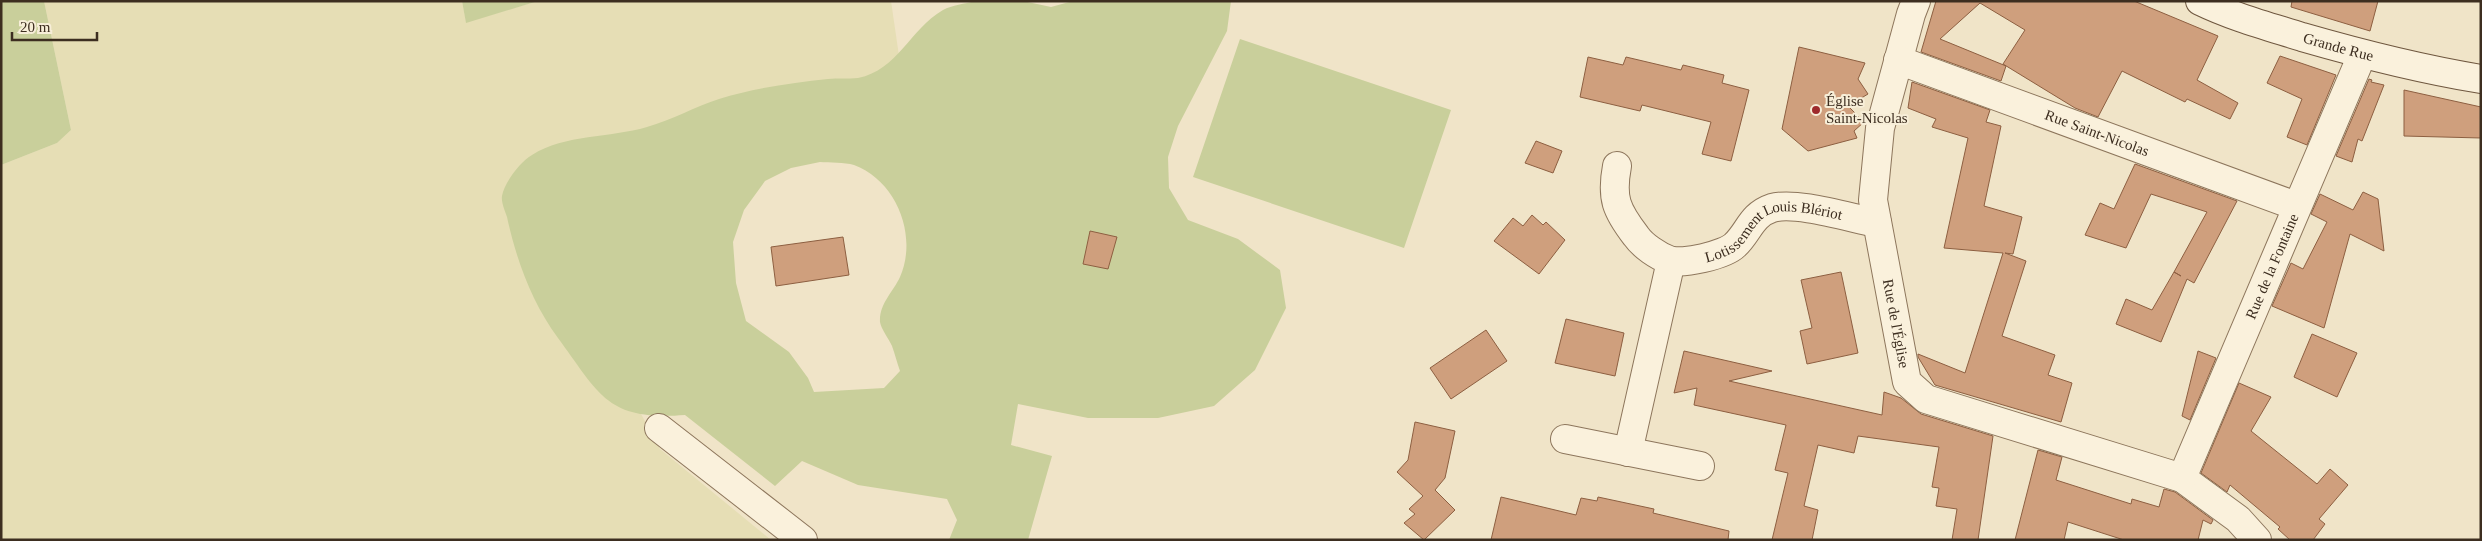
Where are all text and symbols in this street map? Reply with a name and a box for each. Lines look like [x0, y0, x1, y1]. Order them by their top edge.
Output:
scale bar [12, 10, 98, 42]
text: 20 m [20, 19, 51, 35]
street label: Grande Rue [2301, 30, 2375, 64]
place label: Église Saint-Nicolas [1826, 93, 1908, 126]
marker: Église Saint-Nicolas [1810, 104, 1822, 116]
street label: Rue Saint-Nicolas [2043, 107, 2151, 159]
street label: Lotissement Louis Blériot [1703, 198, 1845, 265]
street label: Rue de la Fontaine [2243, 211, 2302, 321]
street label: Rue de l'Église [1880, 278, 1912, 370]

